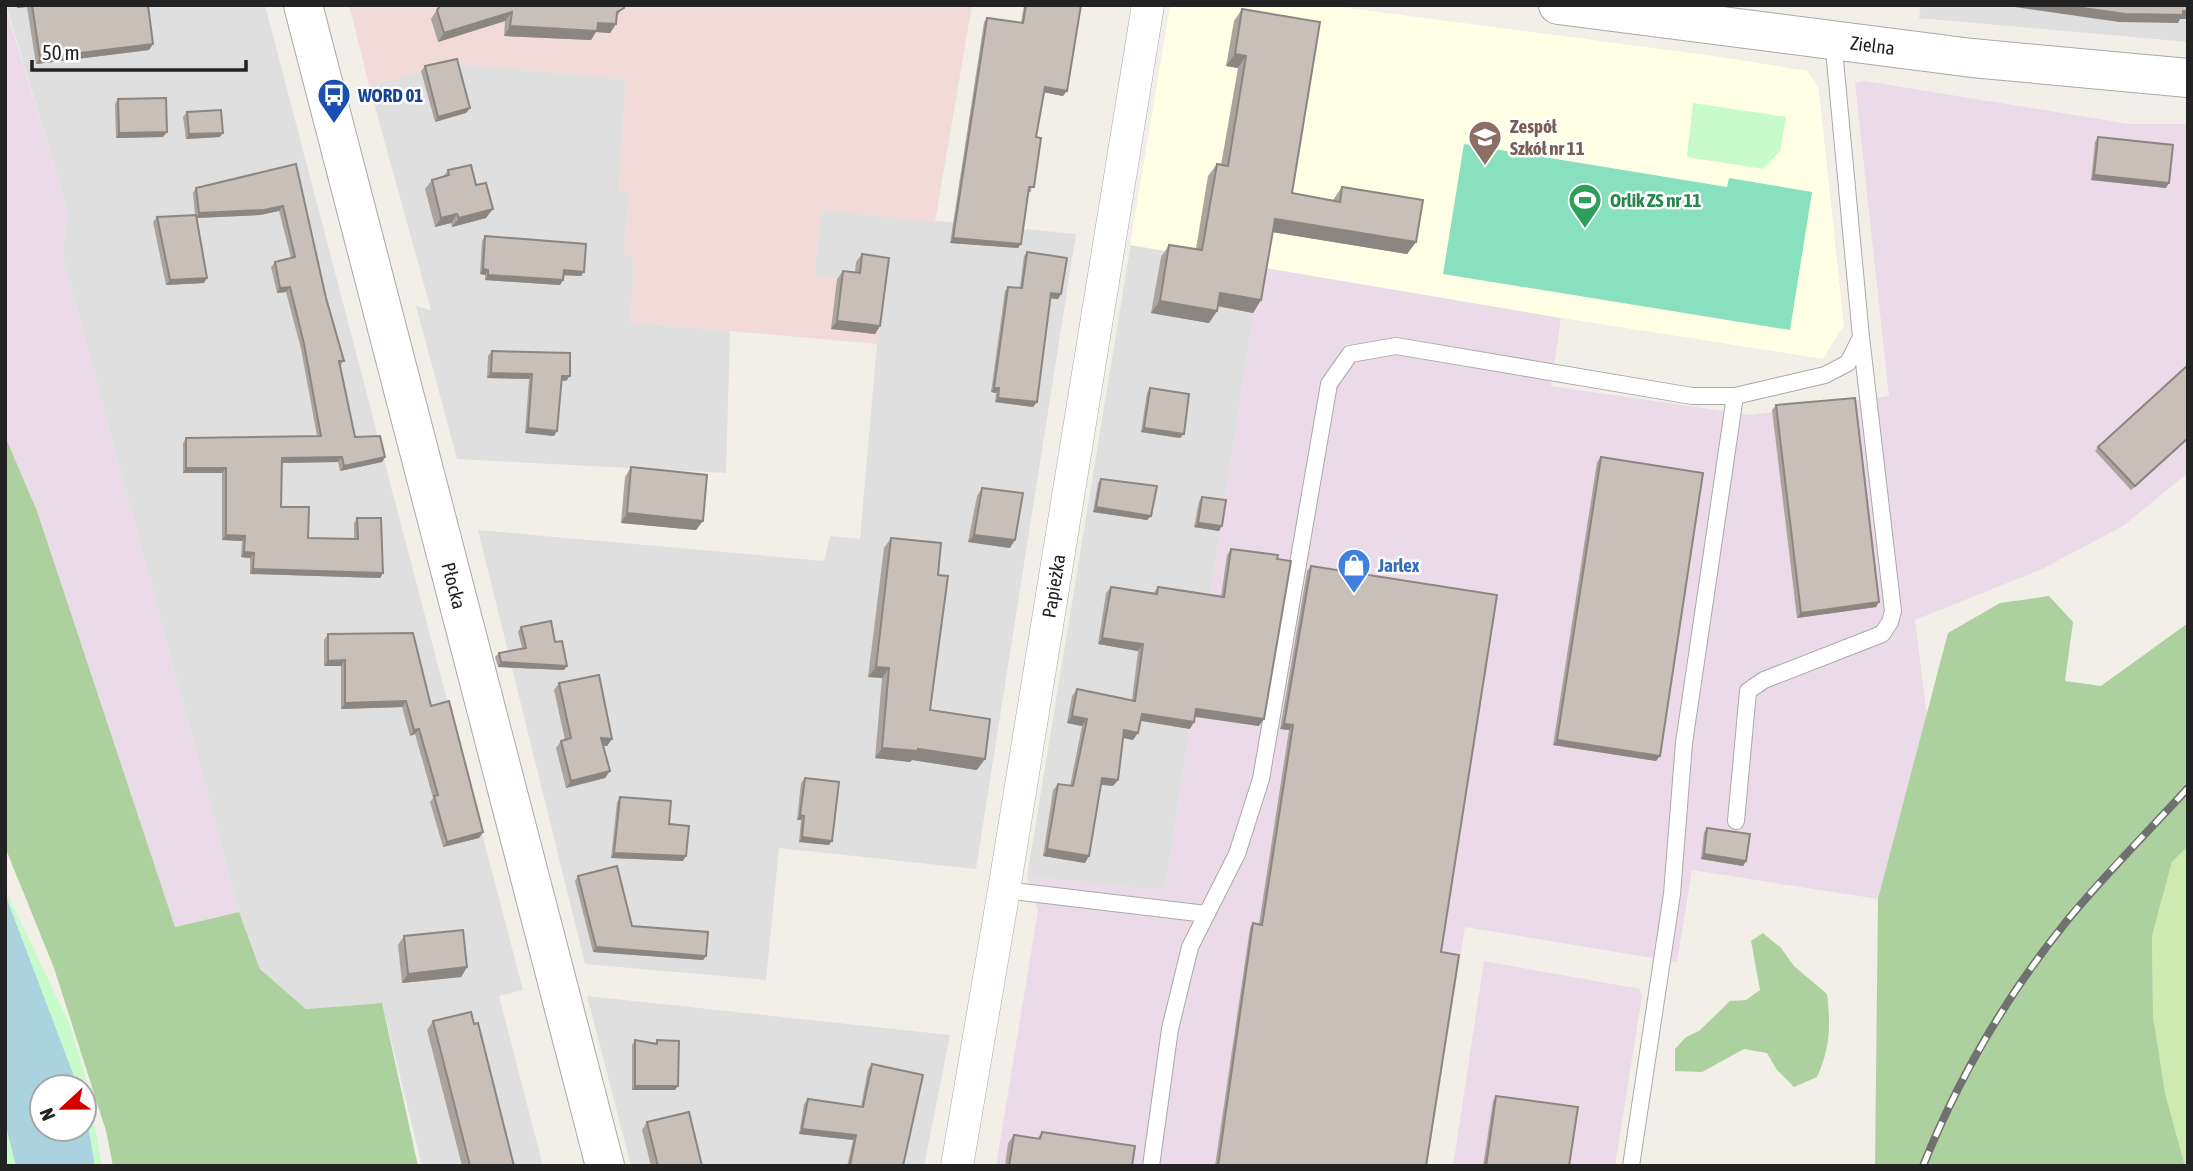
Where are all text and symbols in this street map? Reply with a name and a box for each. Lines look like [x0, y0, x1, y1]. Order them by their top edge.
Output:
scale bar [32, 28, 245, 72]
street label: Zielna [1849, 32, 1896, 59]
text: 50 m [42, 40, 80, 64]
bus stop icon: WORD 01 [315, 76, 353, 125]
place label: WORD 01 [357, 84, 423, 106]
place label: Zespół Szkół nr 11 [1510, 115, 1585, 159]
school or university icon: Zespół Szkół nr 11 [1466, 118, 1504, 167]
sports icon: Orlik ZS nr 11 [1566, 181, 1604, 230]
place label: Orlik ZS nr 11 [1610, 189, 1702, 211]
shop icon: Jarlex [1335, 546, 1373, 595]
street label: Papieżka [1037, 553, 1069, 619]
place label: Jarlex [1377, 554, 1420, 576]
street label: Płocka [437, 560, 471, 611]
north arrow [28, 1073, 98, 1143]
text: N [35, 1105, 60, 1124]

